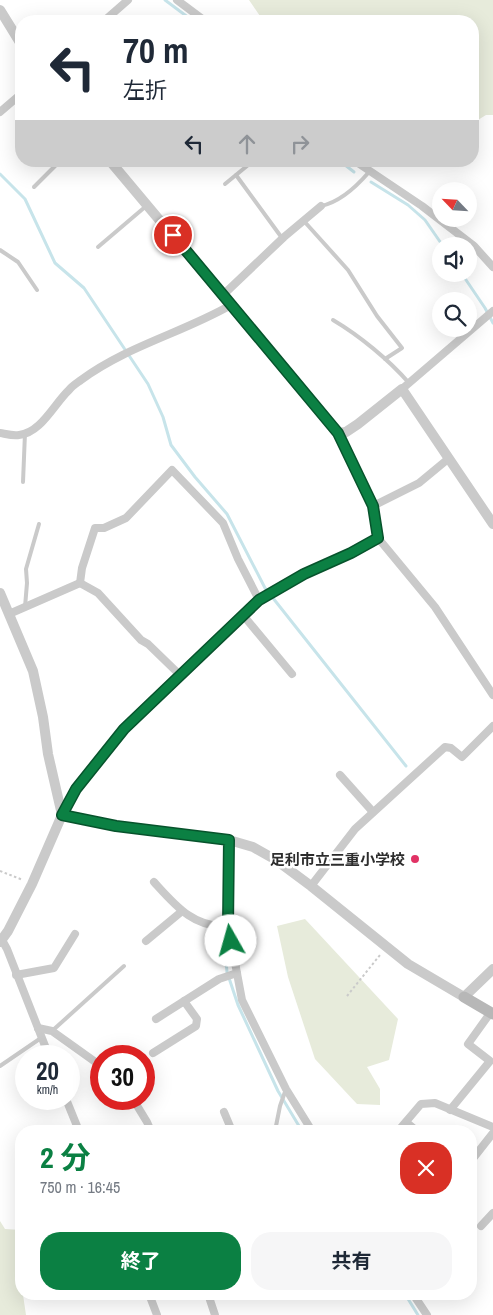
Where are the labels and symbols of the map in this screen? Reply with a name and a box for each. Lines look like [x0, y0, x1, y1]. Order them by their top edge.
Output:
north arrow [432, 182, 478, 228]
pin [152, 214, 194, 256]
place label: 足利市立三重小学校 [270, 849, 405, 870]
marker: 足利市立三重小学校 [409, 853, 421, 865]
position arrow [204, 914, 256, 966]
speed limit sign: 30 [90, 1045, 155, 1110]

